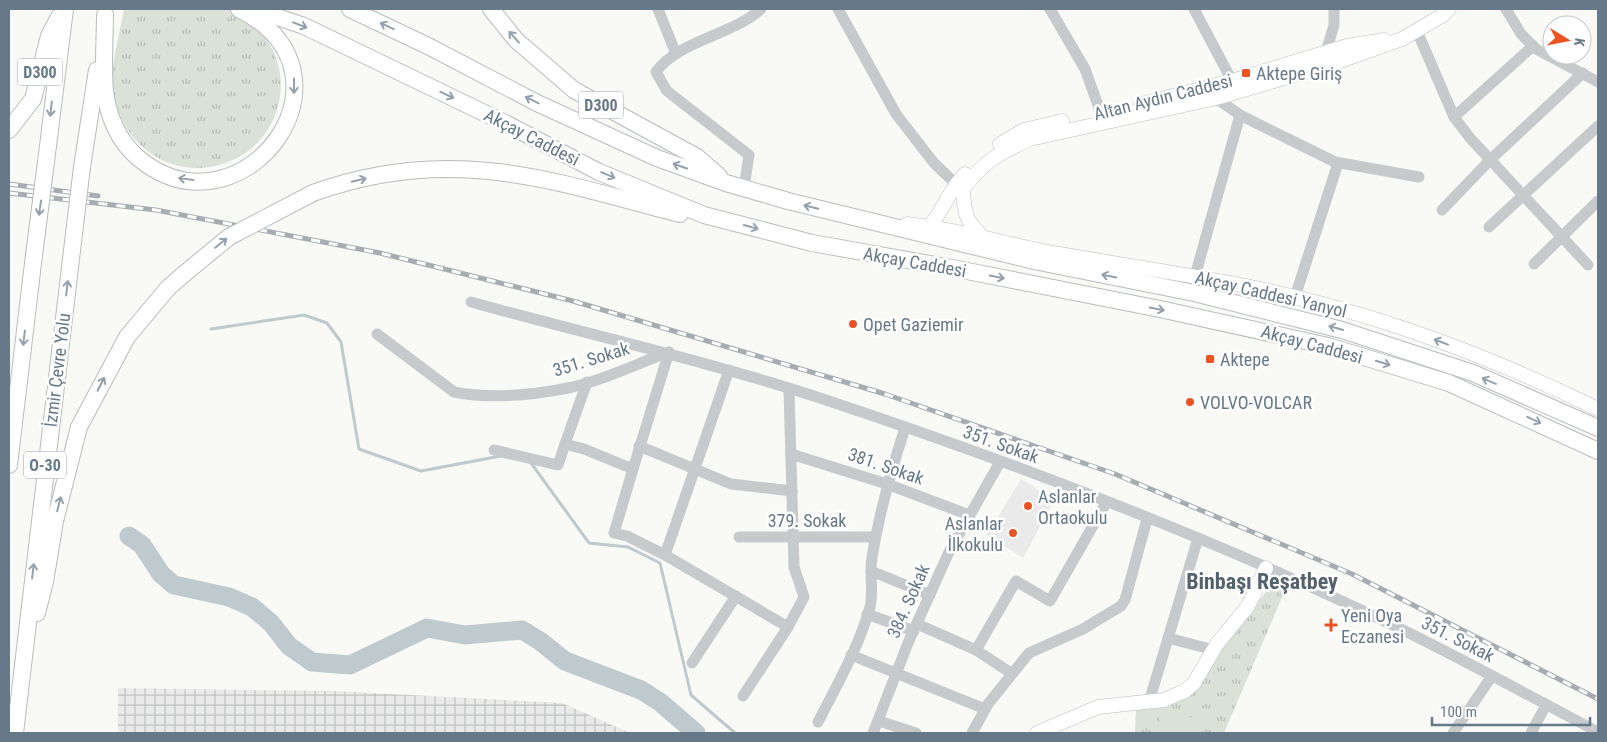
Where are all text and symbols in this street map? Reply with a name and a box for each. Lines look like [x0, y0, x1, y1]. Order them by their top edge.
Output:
north arrow [1542, 15, 1592, 65]
one-way arrow [292, 21, 307, 30]
one-way arrow [380, 21, 395, 31]
one-way arrow [509, 30, 520, 43]
text: K [1571, 37, 1588, 48]
road number: D300 [18, 58, 62, 86]
place label: Aktepe Giriş [1256, 63, 1342, 84]
marker: Aktepe Giriş [1240, 67, 1252, 79]
street label: Altan Aydın Caddesi [1092, 70, 1234, 124]
one-way arrow [289, 78, 299, 94]
one-way arrow [439, 91, 454, 100]
road number: D300 [578, 92, 624, 118]
one-way arrow [524, 95, 539, 105]
one-way arrow [46, 101, 56, 117]
street label: Akçay Caddesi [481, 104, 583, 170]
one-way arrow [672, 161, 688, 171]
one-way arrow [600, 171, 615, 181]
one-way arrow [178, 174, 194, 184]
one-way arrow [351, 175, 367, 184]
one-way arrow [35, 200, 45, 216]
one-way arrow [803, 201, 819, 211]
one-way arrow [742, 223, 758, 233]
one-way arrow [214, 238, 227, 249]
street label: Akçay Caddesi [862, 243, 968, 281]
street label: Akçay Caddesi Yanyol [1193, 266, 1349, 322]
one-way arrow [1102, 271, 1118, 280]
one-way arrow [989, 273, 1005, 282]
one-way arrow [62, 280, 72, 296]
one-way arrow [1148, 304, 1164, 314]
street label: İzmir Çevre Yolu [40, 312, 74, 428]
place label: Opet Gaziemir [863, 314, 964, 335]
marker: Opet Gaziemir [847, 318, 859, 330]
street label: Akçay Caddesi [1259, 320, 1365, 368]
one-way arrow [1328, 323, 1344, 333]
one-way arrow [19, 329, 29, 345]
street label: 351. Sokak [550, 337, 632, 381]
one-way arrow [1434, 337, 1449, 346]
place label: Aktepe [1220, 349, 1270, 370]
marker: Aktepe [1204, 353, 1216, 365]
one-way arrow [1374, 358, 1390, 368]
one-way arrow [1482, 375, 1497, 385]
one-way arrow [97, 377, 106, 392]
place label: VOLVO-VOLCAR [1200, 392, 1312, 413]
marker: VOLVO-VOLCAR [1184, 396, 1196, 408]
one-way arrow [1526, 416, 1541, 426]
street label: 351. Sokak [960, 421, 1042, 467]
street label: 381. Sokak [845, 443, 927, 489]
road number: O-30 [24, 452, 66, 478]
place label: Aslanlar Ortaokulu [1038, 486, 1107, 528]
one-way arrow [55, 497, 64, 513]
marker: Aslanlar Ortaokulu [1022, 500, 1034, 512]
street label: 379. Sokak [768, 510, 846, 531]
place label: Aslanlar İlkokulu [945, 513, 1004, 555]
marker: Aslanlar İlkokulu [1007, 527, 1019, 539]
street label: 384. Sokak [882, 561, 934, 641]
one-way arrow [28, 563, 38, 579]
district label: Binbaşı Reşatbey [1186, 569, 1338, 594]
place label: Yeni Oya Eczanesi [1341, 605, 1404, 647]
street label: 351. Sokak [1418, 612, 1498, 666]
marker: Yeni Oya Eczanesi [1325, 619, 1337, 631]
scale bar [1432, 694, 1590, 726]
text: 100 m [1440, 703, 1477, 721]

